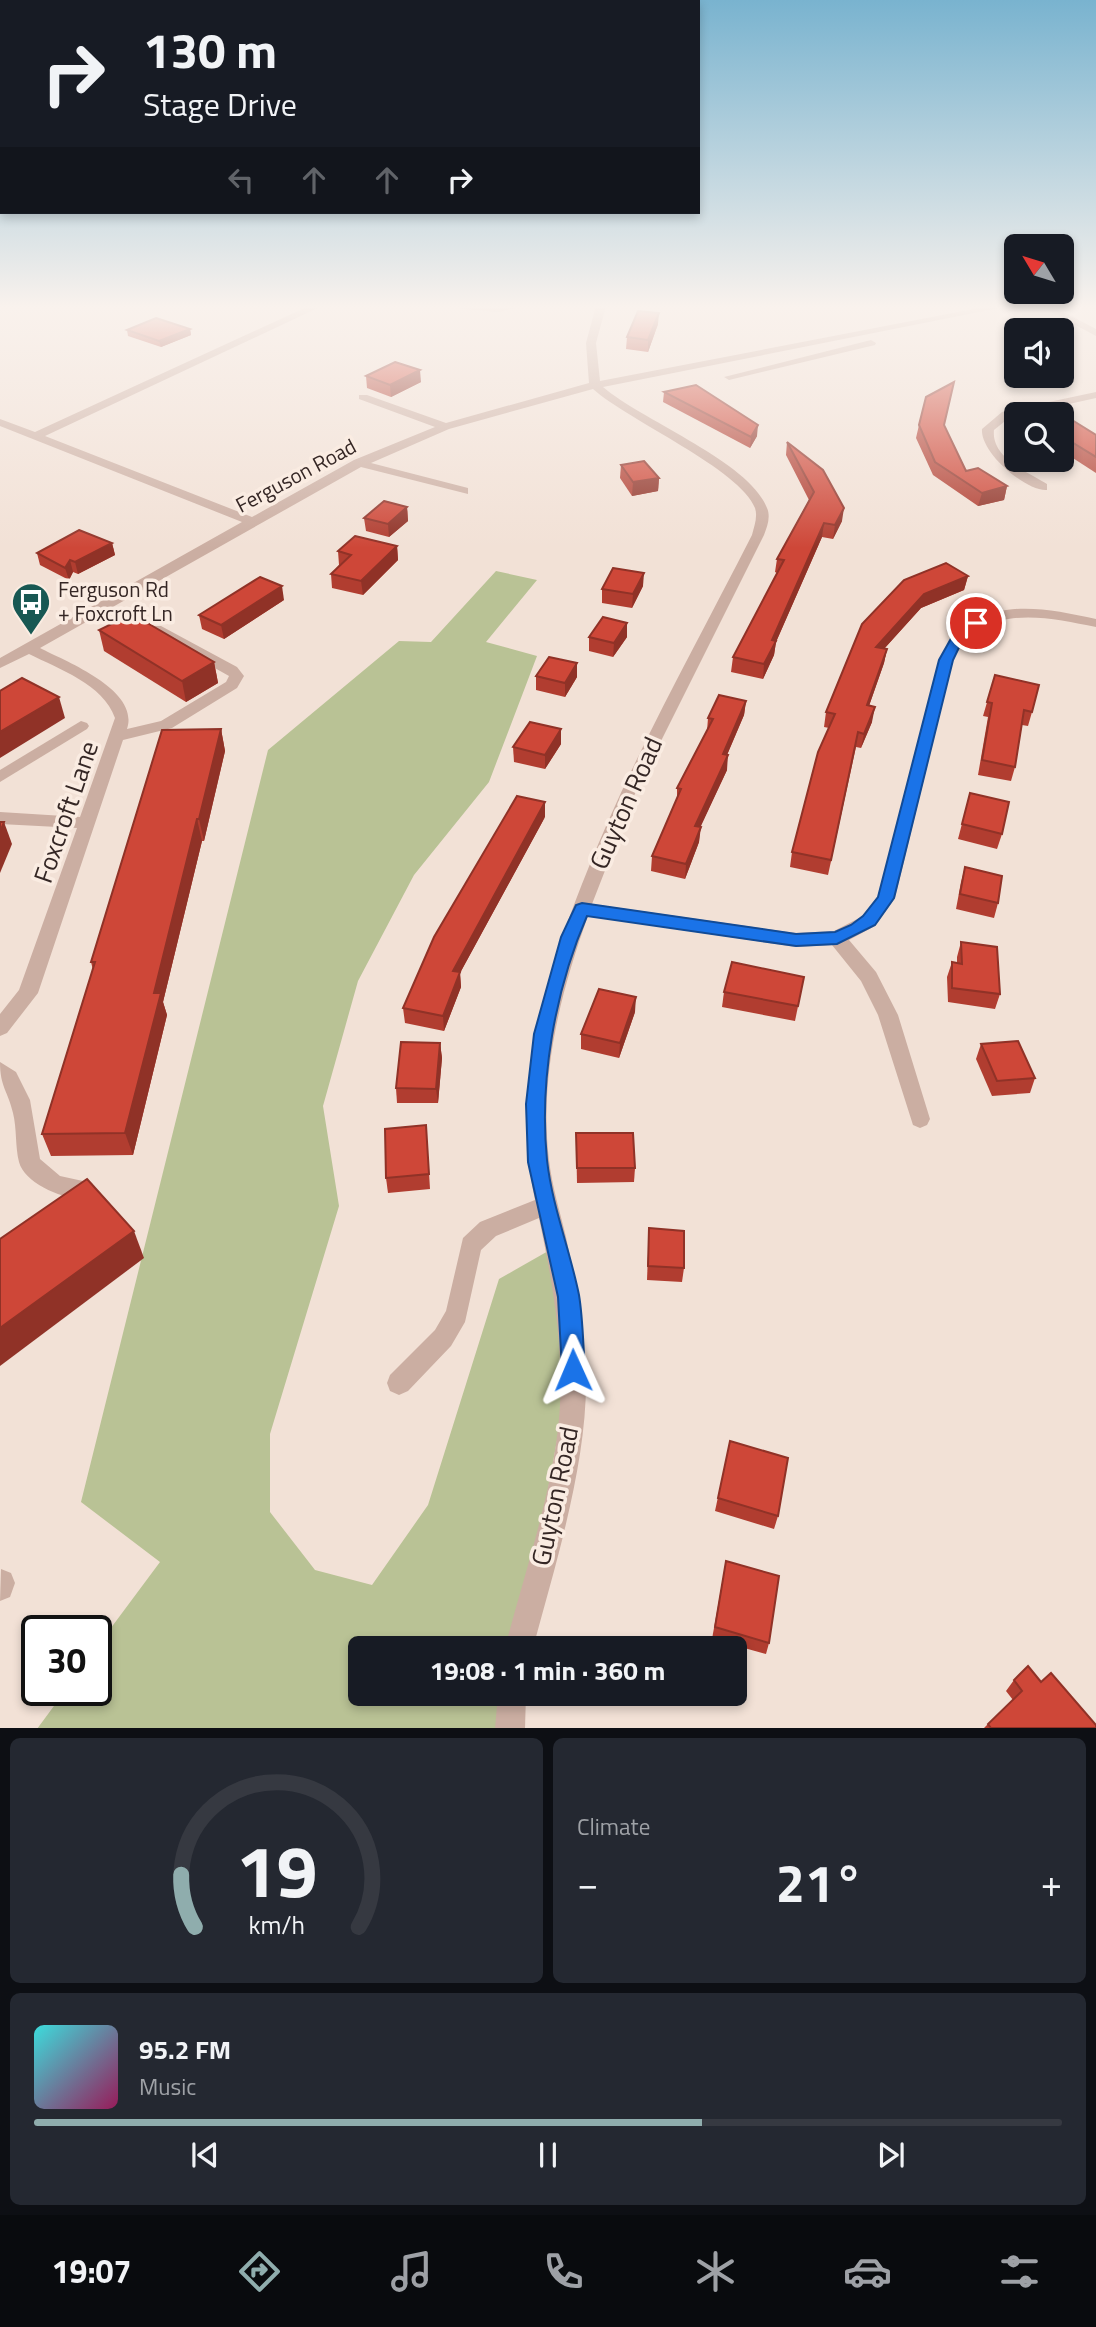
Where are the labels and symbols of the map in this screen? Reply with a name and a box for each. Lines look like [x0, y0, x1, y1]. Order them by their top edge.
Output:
north arrow [1004, 234, 1074, 304]
street label: Ferguson Road [229, 430, 362, 520]
place label: Ferguson Rd + Foxcroft Ln [58, 573, 173, 629]
bus stop icon: Ferguson Rd + Foxcroft Ln [10, 581, 52, 636]
pin [946, 593, 1006, 653]
street label: Guyton Road [579, 730, 672, 875]
street label: Foxcroft Lane [23, 736, 108, 888]
position arrow [536, 1333, 610, 1407]
street label: Guyton Road [521, 1423, 588, 1569]
speed limit sign: 30 [21, 1615, 112, 1706]

